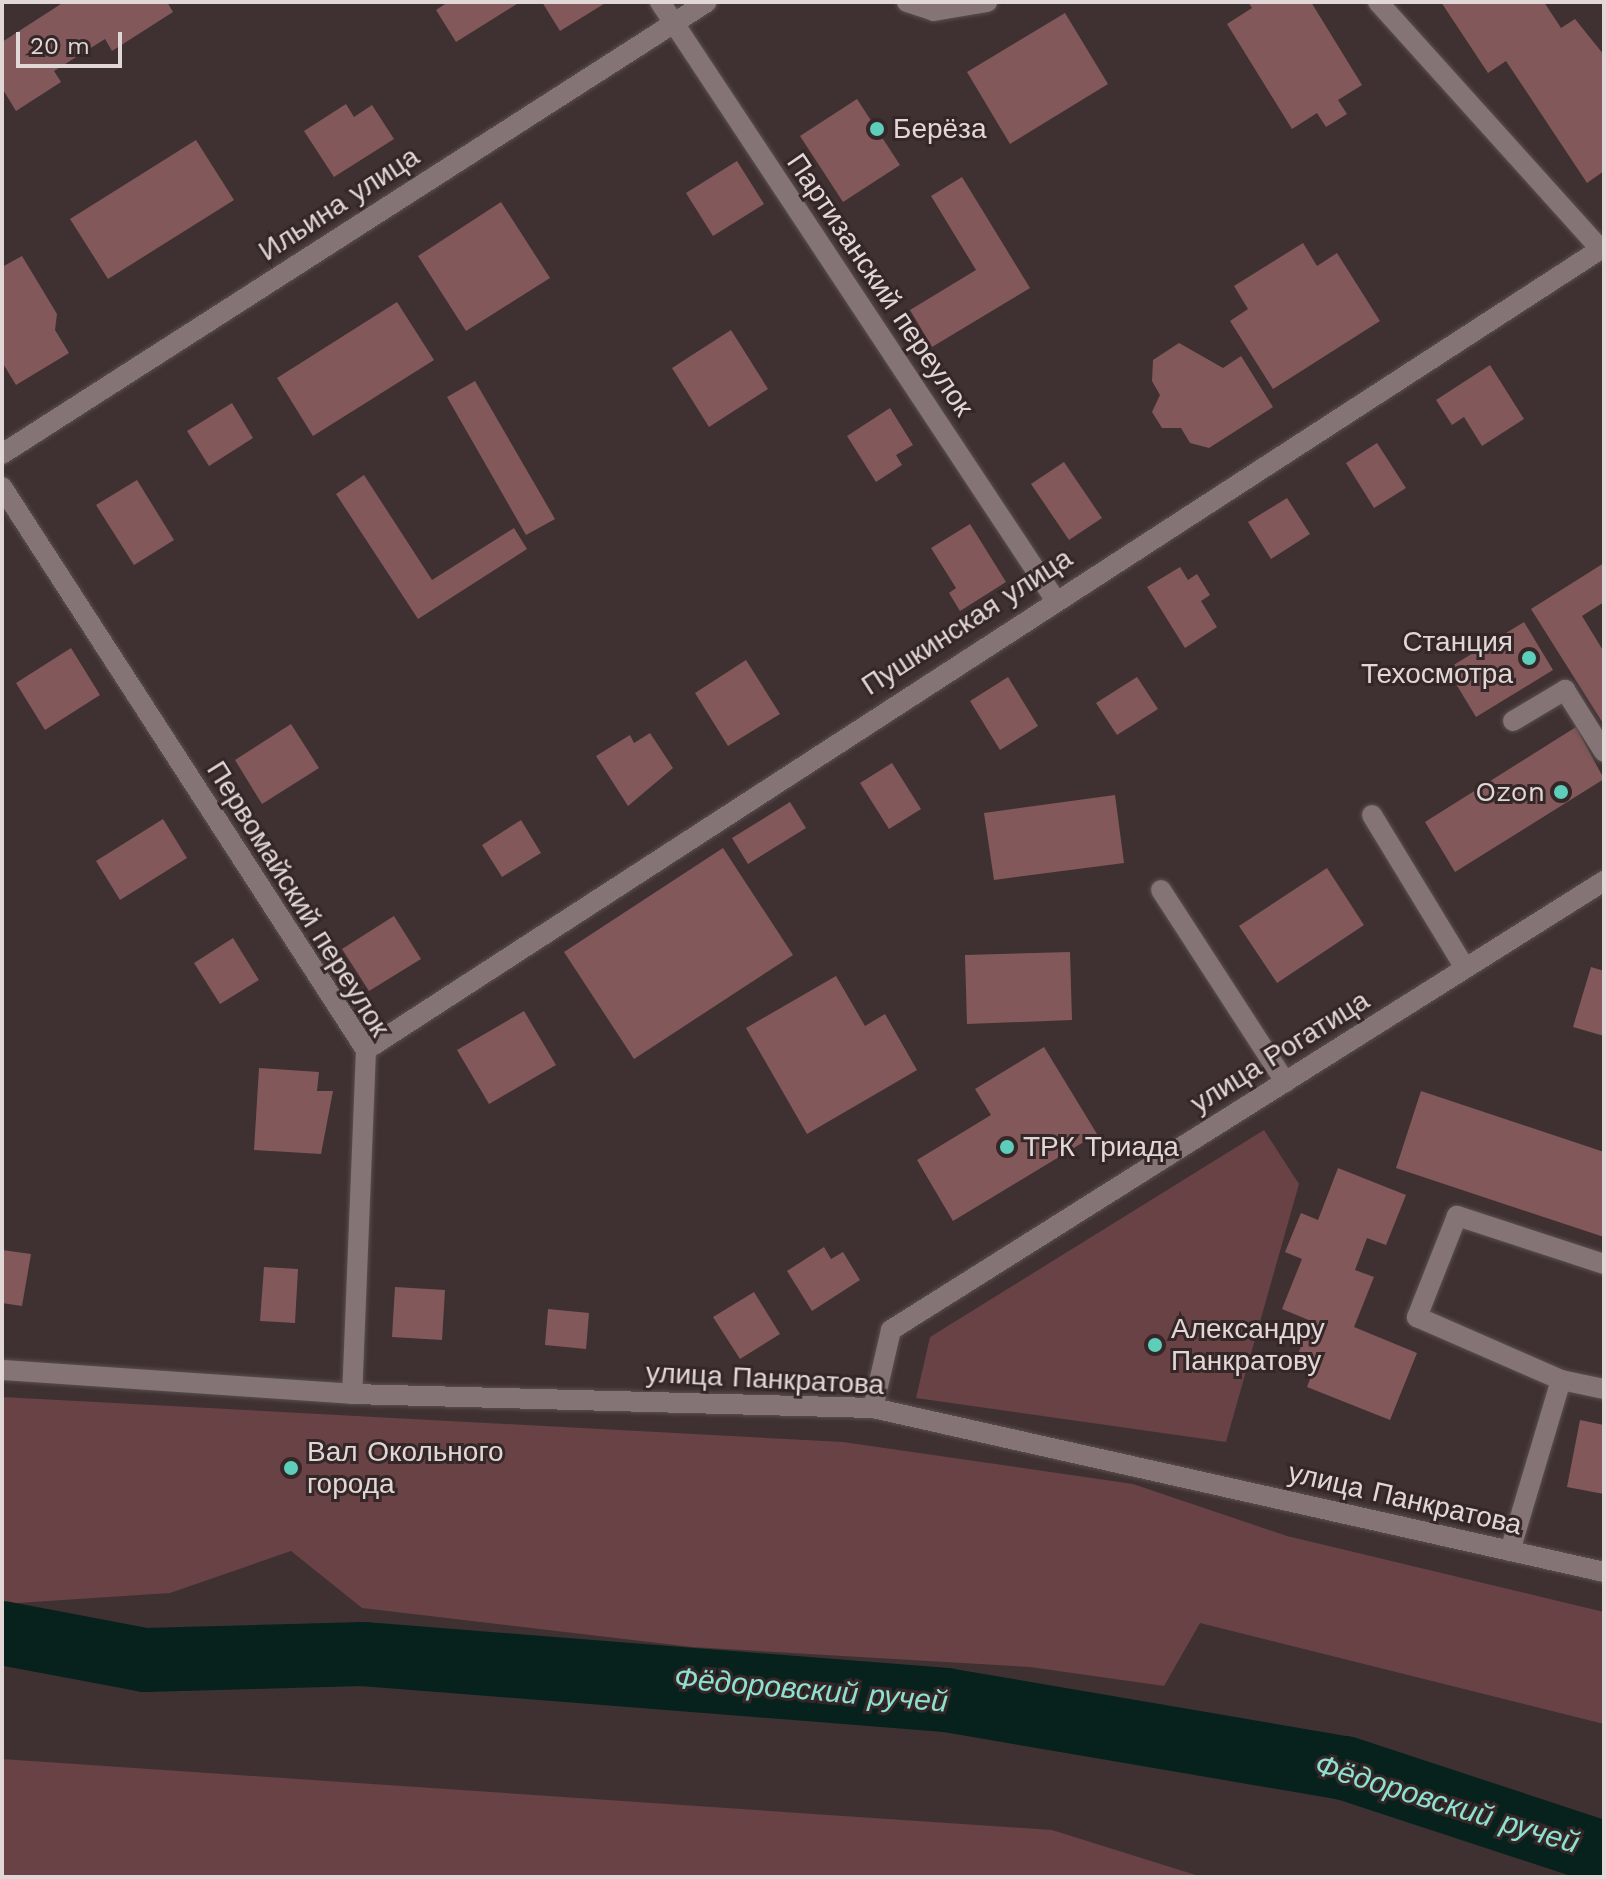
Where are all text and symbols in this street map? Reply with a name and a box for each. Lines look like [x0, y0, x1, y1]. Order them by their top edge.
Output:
scale bar [20, 16, 126, 66]
text: 20 m [30, 32, 90, 60]
place label: Берёза [893, 112, 987, 146]
marker: Берёза [868, 120, 886, 138]
street label: Ильина улица [253, 140, 425, 268]
street label: Партизанский переулок [780, 147, 980, 423]
street label: Пушкинская улица [856, 541, 1078, 703]
place label: Станция Техосмотра [1361, 625, 1513, 691]
marker: Станция Техосмотра [1520, 649, 1538, 667]
street label: Первомайский переулок [199, 755, 397, 1043]
place label: Ozon [1475, 775, 1545, 809]
marker: Ozon [1552, 783, 1570, 801]
street label: улица Рогатица [1185, 984, 1375, 1120]
place label: ТРК Триада [1023, 1130, 1179, 1164]
marker: ТРК Триада [998, 1138, 1016, 1156]
place label: Александру Панкратову [1171, 1312, 1325, 1378]
marker: Александру Панкратову [1146, 1336, 1164, 1354]
street label: улица Панкратова [645, 1356, 885, 1402]
place label: Вал Окольного города [307, 1435, 504, 1501]
street label: улица Панкратова [1285, 1456, 1525, 1542]
marker: Вал Окольного города [282, 1459, 300, 1477]
water label: Фёдоровский ручей [673, 1660, 949, 1720]
water label: Фёдоровский ручей [1311, 1747, 1583, 1861]

